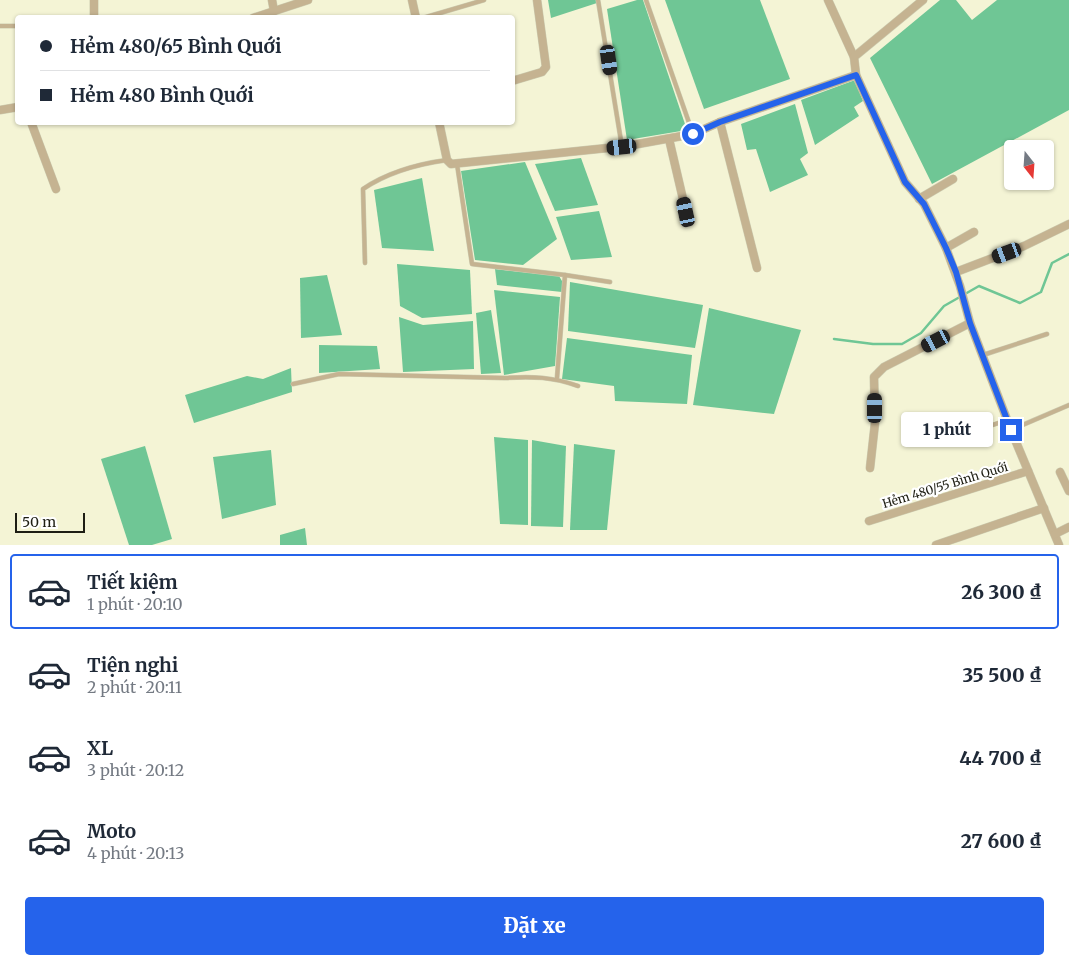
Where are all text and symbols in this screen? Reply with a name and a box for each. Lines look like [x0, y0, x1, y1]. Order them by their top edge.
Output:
text: Hẻm 480/65 Bình Quới [70, 34, 281, 58]
car [599, 44, 618, 76]
text: Hẻm 480 Bình Quới [70, 83, 254, 107]
route start [682, 123, 704, 145]
car [606, 138, 637, 156]
north arrow [1004, 140, 1054, 190]
map controls [1004, 140, 1054, 190]
car [675, 196, 696, 228]
car [990, 241, 1023, 265]
car [919, 328, 952, 354]
car [867, 393, 882, 423]
callout: 1 phút [901, 412, 994, 448]
text: 1 phút [923, 419, 971, 439]
route end [1000, 419, 1022, 441]
street label: Hẻm 480/55 Bình Quới [881, 459, 1010, 511]
scale bar [15, 510, 85, 533]
text: 50 m [22, 513, 56, 531]
icon: car [27, 569, 72, 614]
text: Tiết kiệm [87, 570, 178, 594]
text: 26 300 ₫ [961, 580, 1042, 604]
text: 1 phút · 20:10 [87, 594, 183, 614]
icon: car [27, 652, 72, 697]
text: Tiện nghi [87, 653, 178, 677]
text: 35 500 ₫ [963, 663, 1042, 687]
text: 2 phút · 20:11 [87, 677, 182, 697]
icon: car [27, 735, 72, 780]
text: XL [87, 736, 113, 760]
text: 44 700 ₫ [959, 746, 1042, 770]
text: 3 phút · 20:12 [87, 760, 184, 780]
icon: car [27, 818, 72, 863]
text: Moto [87, 819, 136, 843]
text: 27 600 ₫ [961, 829, 1042, 853]
text: 4 phút · 20:13 [87, 843, 184, 863]
button: Đặt xe [25, 897, 1044, 955]

